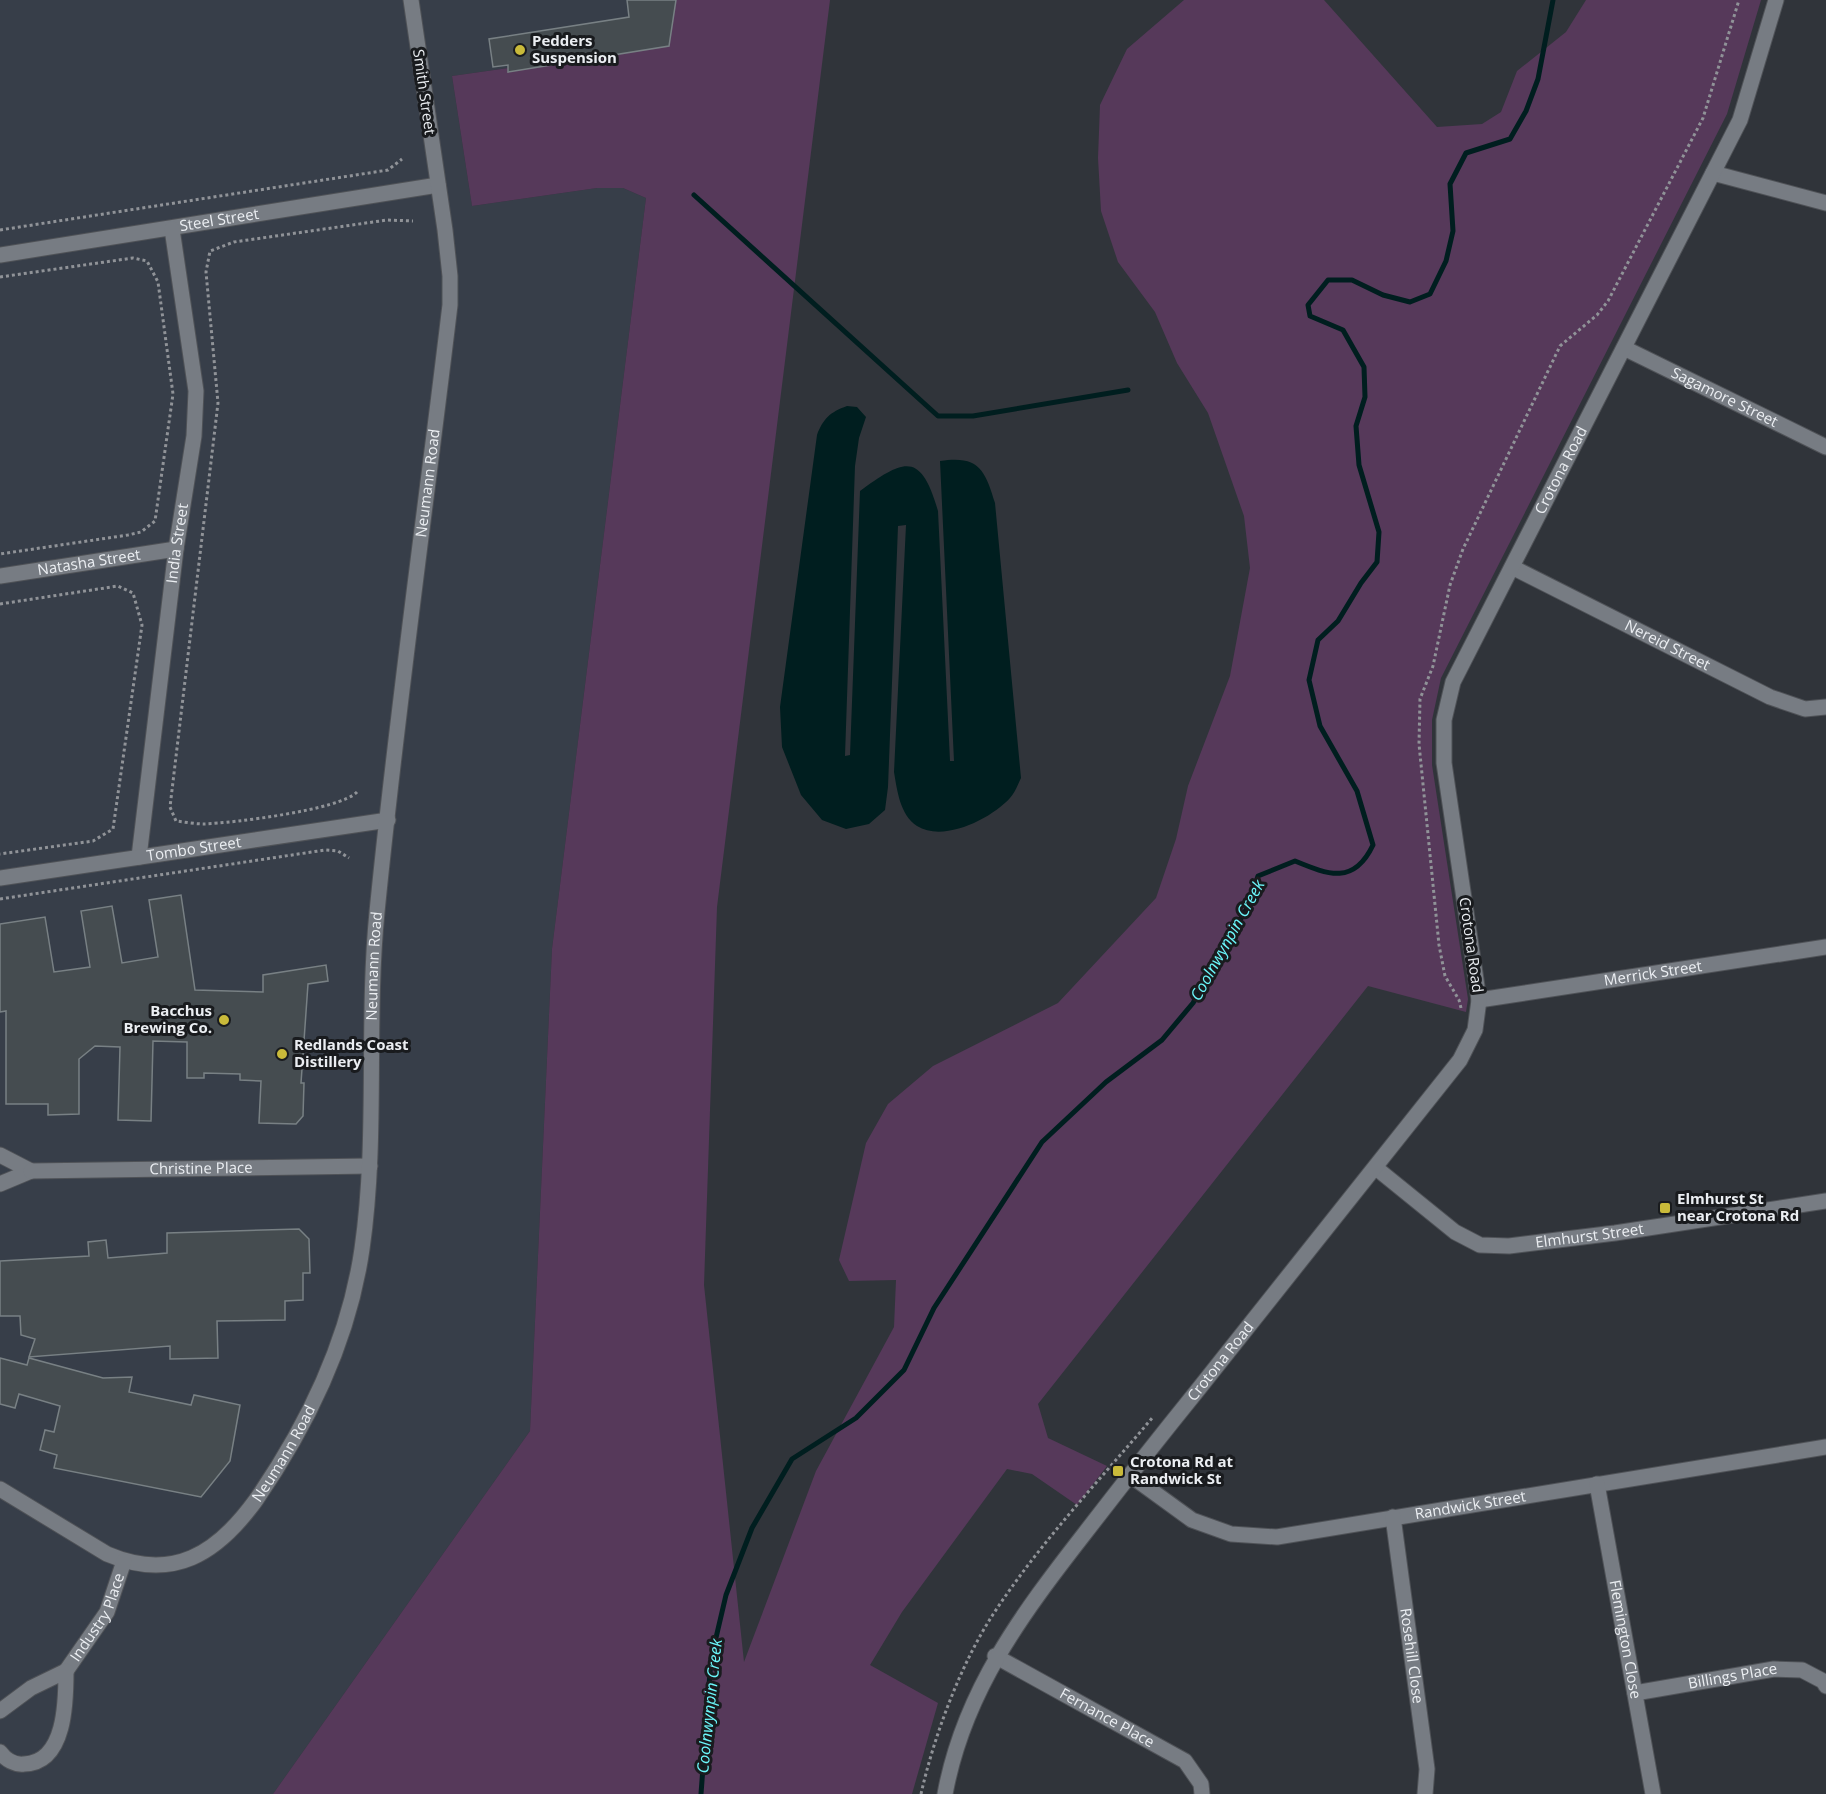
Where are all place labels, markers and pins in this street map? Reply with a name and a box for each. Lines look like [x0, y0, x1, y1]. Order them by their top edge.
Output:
place label: Pedders Suspension [532, 30, 617, 67]
marker: Pedders Suspension [513, 43, 527, 57]
place label: Bacchus Brewing Co. [123, 1000, 212, 1037]
marker: Bacchus Brewing Co. [217, 1013, 231, 1027]
place label: Redlands Coast Distillery [294, 1034, 409, 1071]
marker: Redlands Coast Distillery [275, 1047, 289, 1061]
place label: Elmhurst St near Crotona Rd [1677, 1188, 1799, 1225]
marker: Elmhurst St near Crotona Rd [1658, 1201, 1672, 1215]
place label: Crotona Rd at Randwick St [1130, 1451, 1234, 1488]
marker: Crotona Rd at Randwick St [1111, 1464, 1125, 1478]

